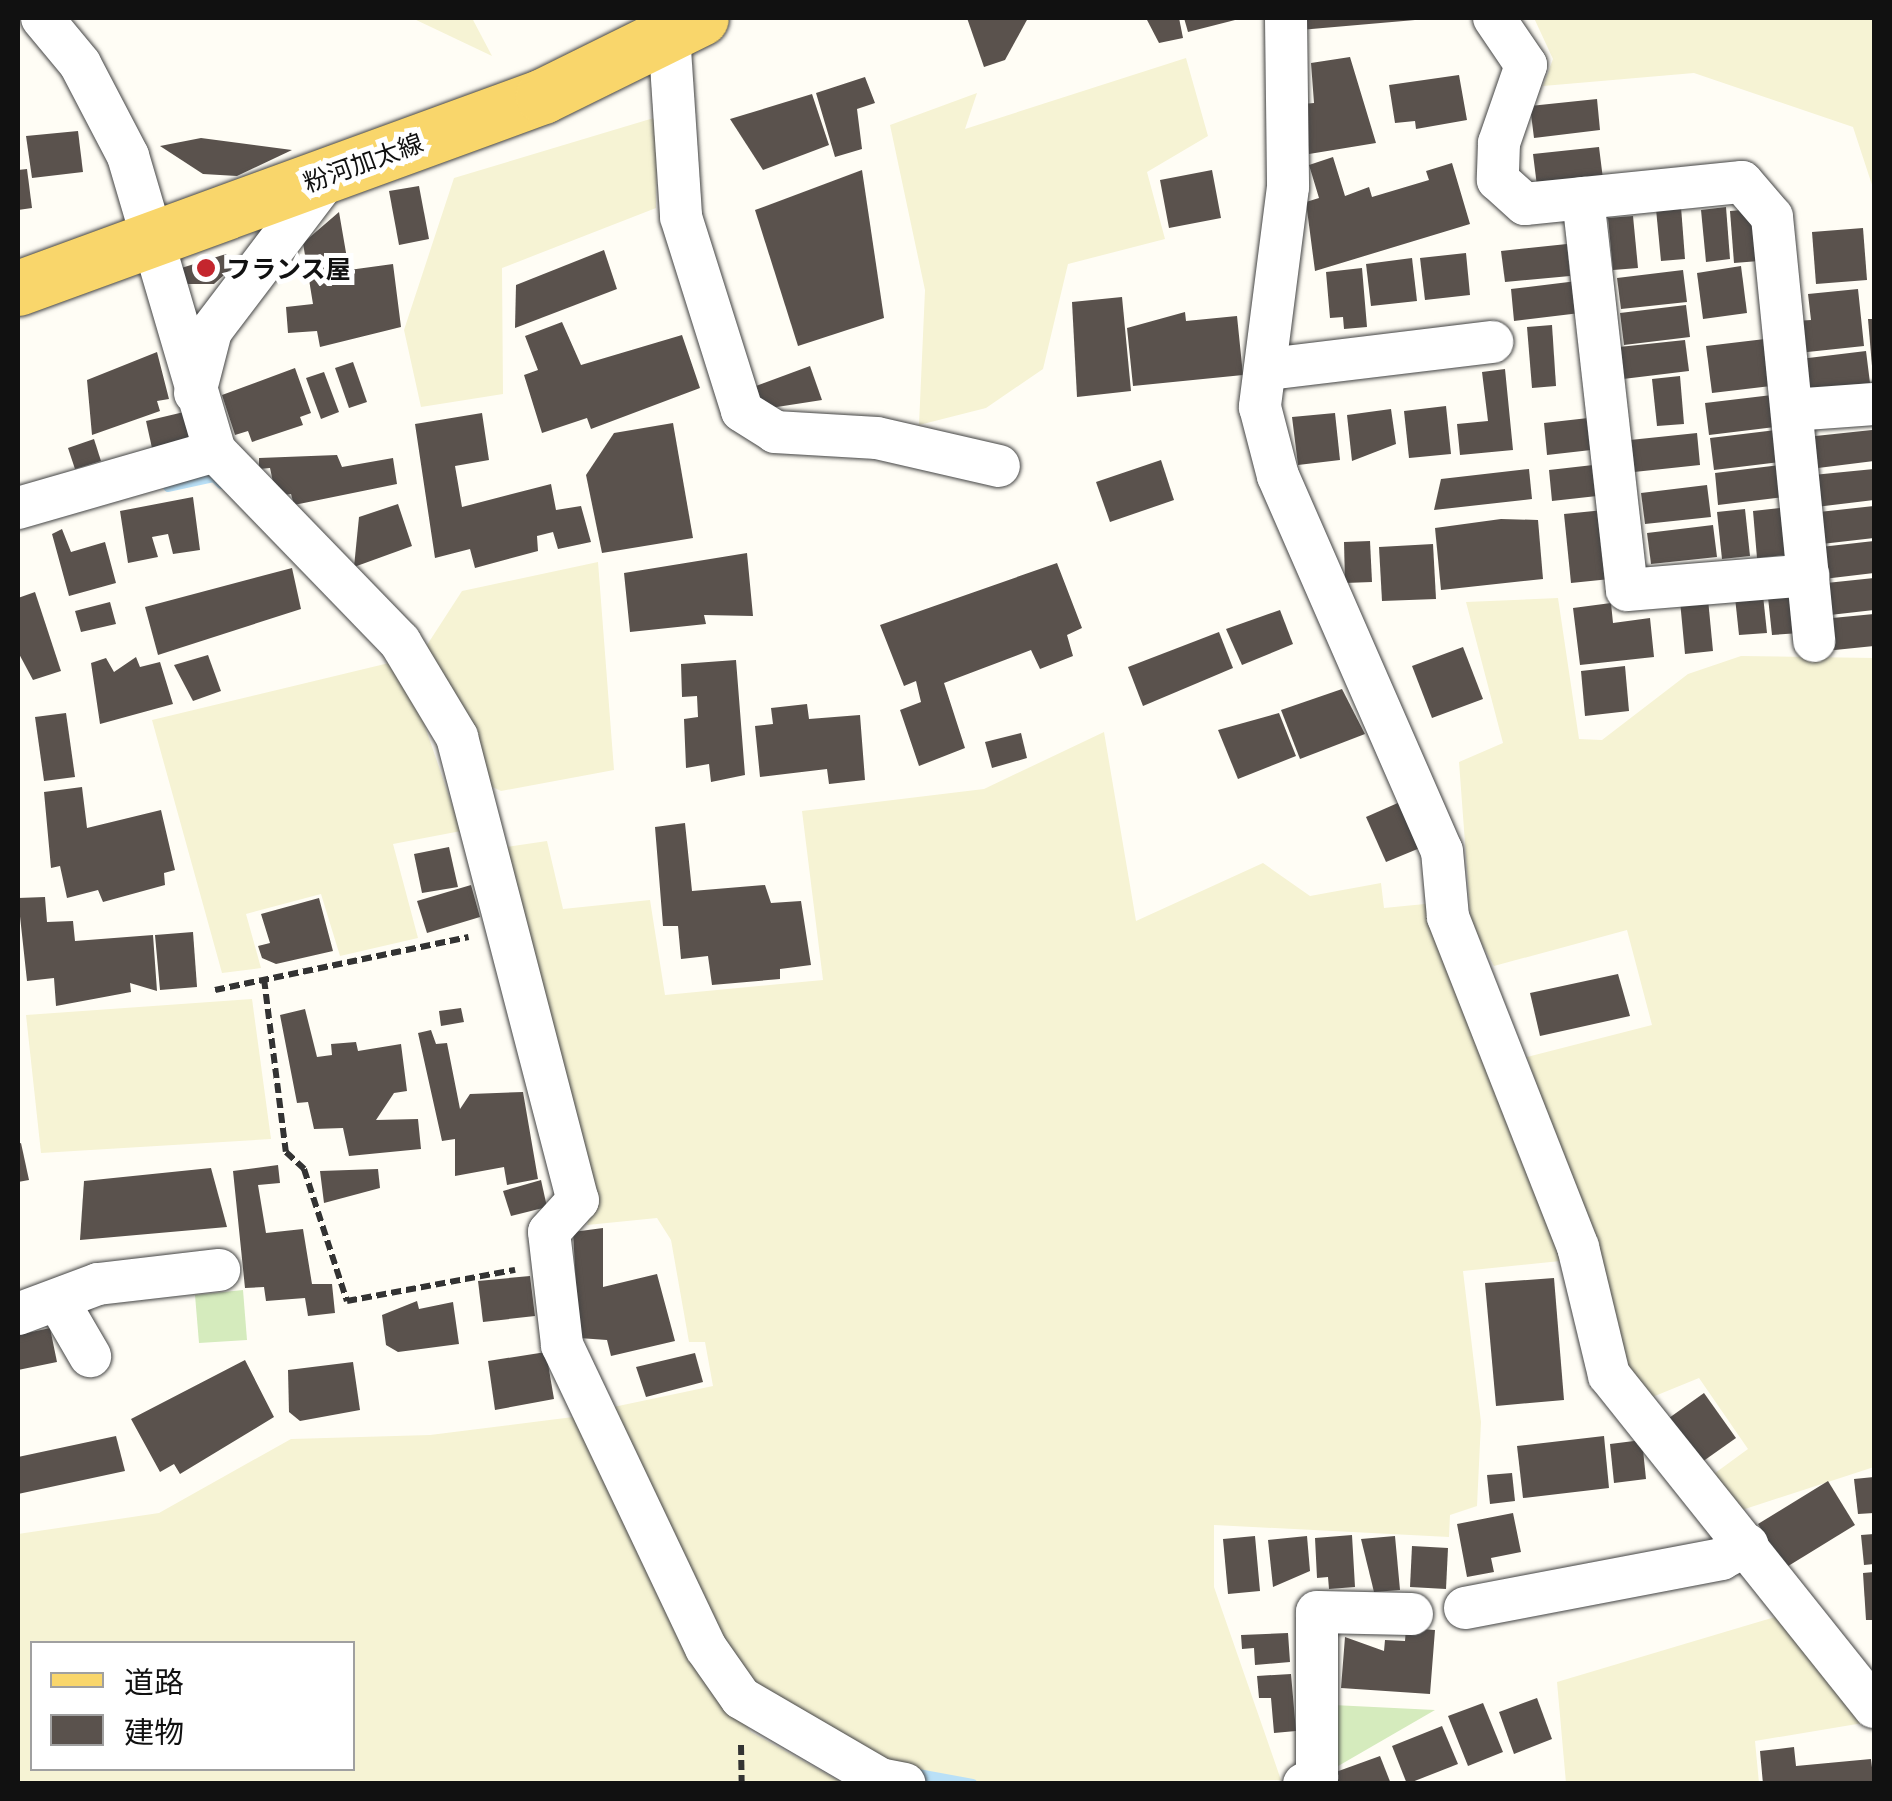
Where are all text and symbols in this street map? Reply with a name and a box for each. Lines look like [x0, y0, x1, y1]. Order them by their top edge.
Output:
street label: 粉河加太線 [299, 127, 427, 197]
place label: フランス屋 [226, 253, 351, 283]
marker: フランス屋 [195, 257, 217, 279]
legend [30, 1641, 355, 1771]
text: 道路 [124, 1661, 184, 1701]
text: 建物 [124, 1711, 184, 1751]

